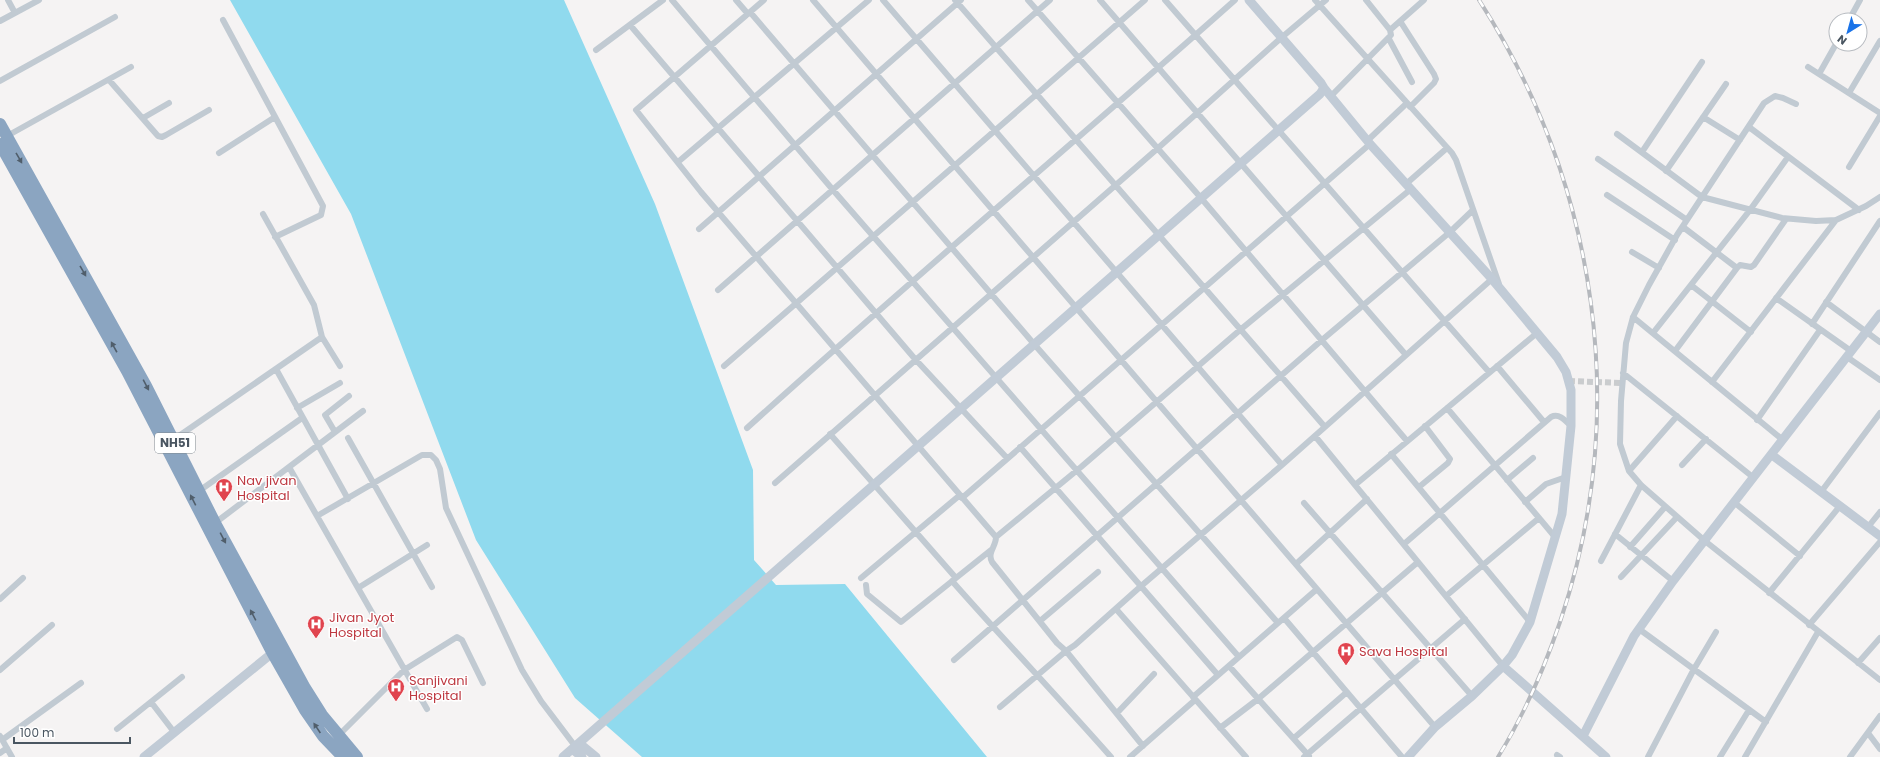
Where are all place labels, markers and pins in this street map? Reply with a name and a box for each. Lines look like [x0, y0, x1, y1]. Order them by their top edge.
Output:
place label: Nav jivan Hospital [237, 471, 297, 505]
hospital icon: Nav jivan Hospital [214, 477, 234, 502]
place label: Jivan Jyot Hospital [329, 608, 394, 642]
hospital icon: Jivan Jyot Hospital [306, 614, 326, 639]
hospital icon: Sava Hospital [1336, 641, 1356, 666]
place label: Sava Hospital [1359, 642, 1448, 661]
place label: Sanjivani Hospital [409, 671, 468, 705]
hospital icon: Sanjivani Hospital [386, 677, 406, 702]

